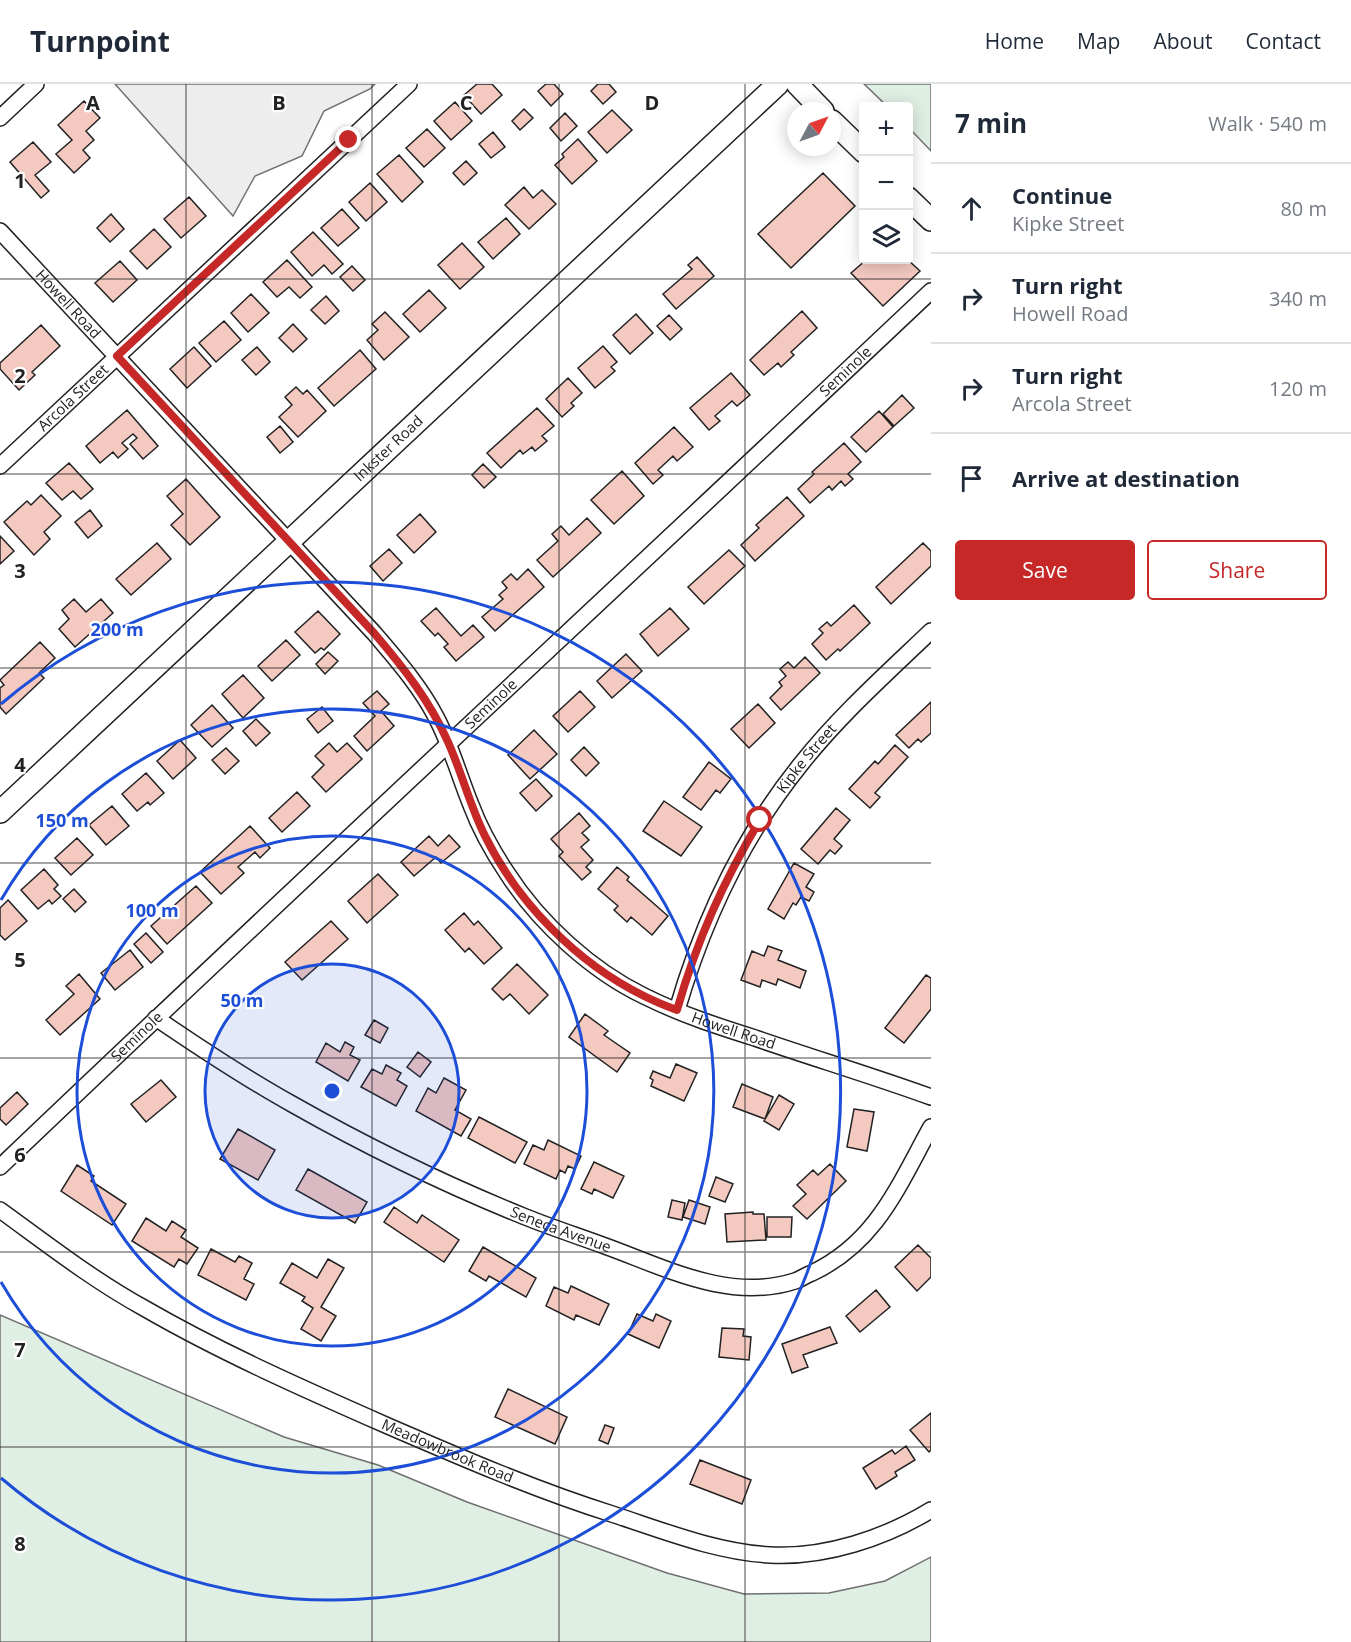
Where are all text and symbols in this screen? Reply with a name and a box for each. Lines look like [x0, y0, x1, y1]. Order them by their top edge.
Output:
text: Turnpoint [30, 22, 170, 60]
text: Home [985, 27, 1044, 55]
text: Map [1077, 27, 1120, 55]
text: About [1153, 27, 1213, 55]
text: Contact [1246, 27, 1321, 55]
text: A [86, 89, 100, 116]
text: B [272, 89, 286, 116]
text: C [460, 89, 473, 116]
text: D [645, 89, 659, 116]
north arrow [787, 102, 841, 156]
map controls [859, 102, 913, 264]
button: + [859, 102, 913, 156]
text: 7 min [955, 105, 1027, 141]
text: Walk · 540 m [1208, 110, 1327, 137]
route end [335, 126, 361, 152]
button: − [859, 156, 913, 210]
text: 1 [14, 167, 26, 194]
text: Continue [1012, 180, 1112, 210]
icon: ahead [955, 192, 988, 225]
text: 80 m [1280, 195, 1327, 222]
button: layers [859, 210, 913, 264]
text: Kipke Street [1012, 210, 1124, 237]
street label: Howell Road [32, 265, 106, 342]
text: Turn right [1012, 270, 1123, 300]
icon: right [955, 282, 988, 315]
text: 340 m [1269, 285, 1327, 312]
text: Howell Road [1012, 300, 1129, 327]
street label: Seminole [814, 341, 875, 400]
street label: Arcola Street [33, 359, 112, 435]
text: Turn right [1012, 360, 1123, 390]
text: 2 [14, 362, 26, 389]
icon: right [955, 372, 988, 405]
text: 120 m [1269, 375, 1327, 402]
text: Arcola Street [1012, 390, 1132, 417]
street label: Inkster Road [349, 410, 427, 485]
icon: arrive [955, 462, 988, 495]
text: Arrive at destination [1012, 463, 1240, 493]
button: Save [955, 540, 1135, 600]
button: Share [1147, 540, 1327, 600]
text: 3 [14, 557, 26, 584]
text: 200 m [90, 617, 144, 641]
street label: Seminole [460, 674, 521, 733]
street label: Kipke Street [771, 719, 840, 797]
text: 4 [14, 751, 26, 778]
route start [746, 806, 772, 832]
text: 150 m [35, 808, 89, 832]
text: 100 m [125, 898, 179, 922]
text: 5 [14, 946, 26, 973]
text: 50 m [221, 988, 263, 1012]
street label: Seminole [106, 1007, 167, 1066]
street label: Howell Road [689, 1007, 778, 1053]
centre of rings [322, 1081, 342, 1101]
text: 6 [14, 1141, 26, 1168]
street label: Seneca Avenue [508, 1201, 614, 1256]
text: 7 [14, 1336, 26, 1363]
street label: Meadowbrook Road [379, 1414, 517, 1487]
text: 8 [14, 1530, 26, 1557]

